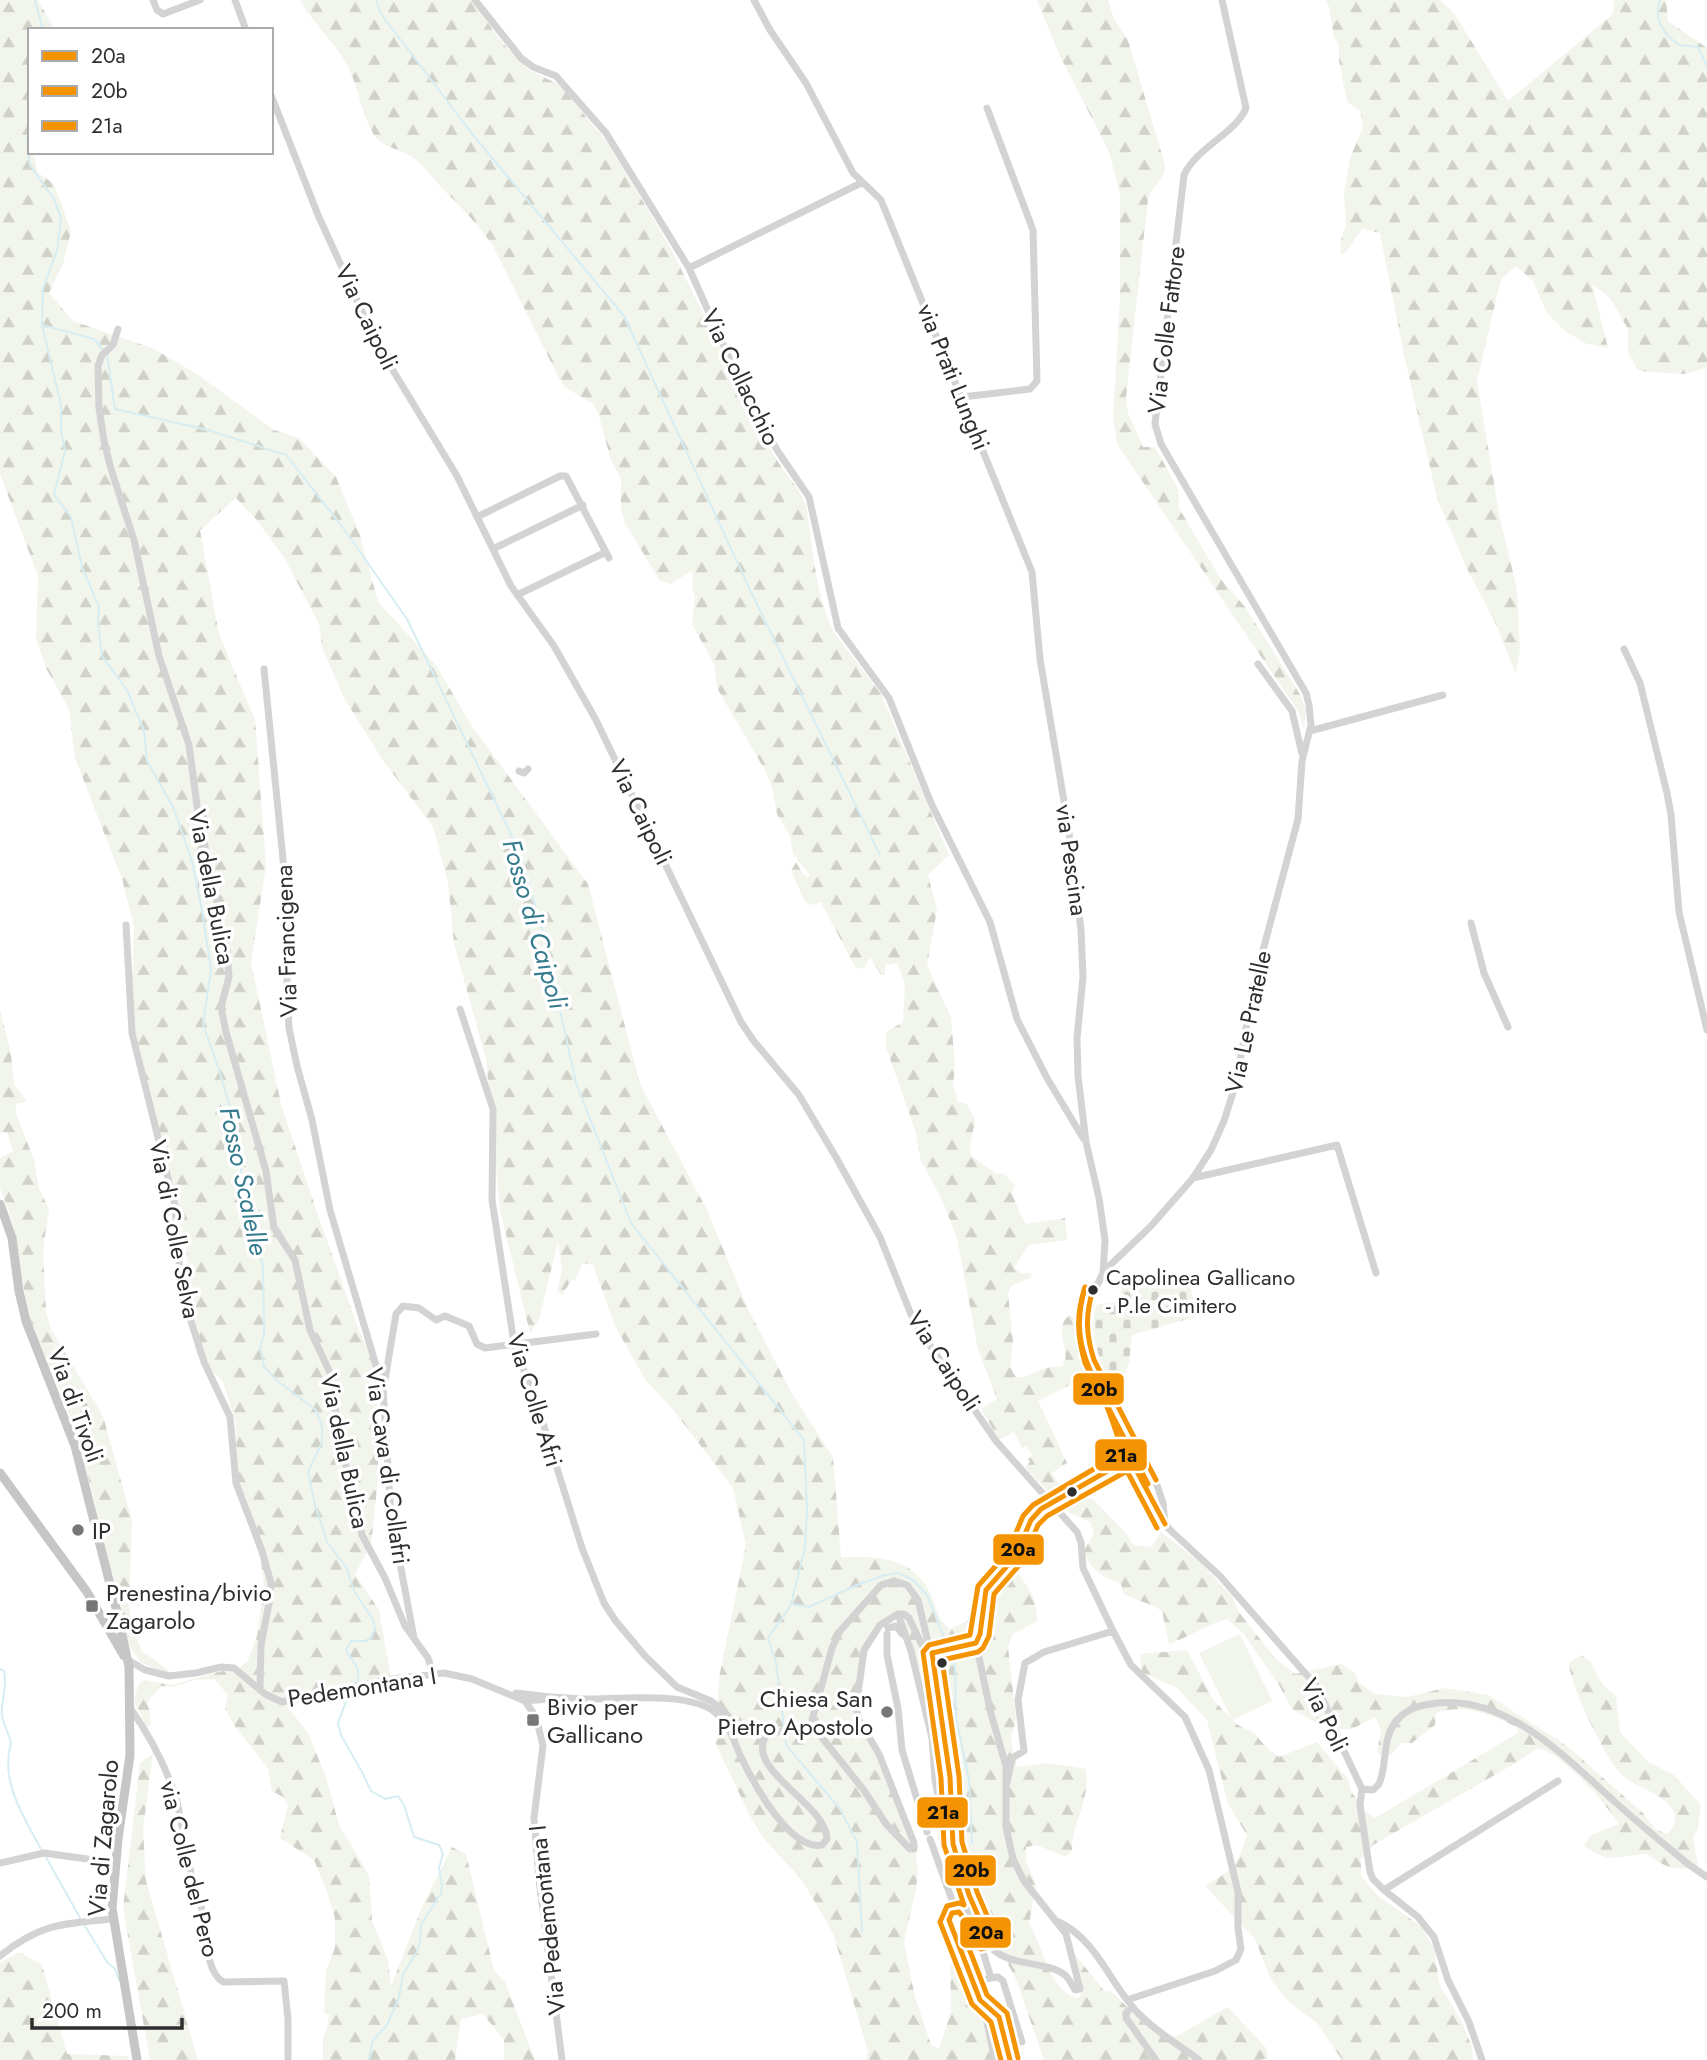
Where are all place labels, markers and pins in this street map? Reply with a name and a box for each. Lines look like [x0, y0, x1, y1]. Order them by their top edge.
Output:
place label: Capolinea Gallicano - P.le Cimitero [1106, 1261, 1295, 1321]
marker: Capolinea Gallicano - P.le Cimitero [1086, 1283, 1100, 1297]
unlabelled marker [1065, 1485, 1079, 1499]
place label: IP [92, 1513, 111, 1548]
marker: IP [70, 1522, 86, 1538]
place label: Prenestina/bivio Zagarolo [106, 1575, 272, 1638]
marker: Prenestina/bivio Zagarolo [84, 1598, 100, 1614]
unlabelled marker [935, 1656, 949, 1670]
place label: Chiesa San Pietro Apostolo [718, 1681, 873, 1744]
place label: Bivio per Gallicano [547, 1689, 643, 1752]
marker: Chiesa San Pietro Apostolo [879, 1704, 895, 1720]
marker: Bivio per Gallicano [525, 1712, 541, 1728]

